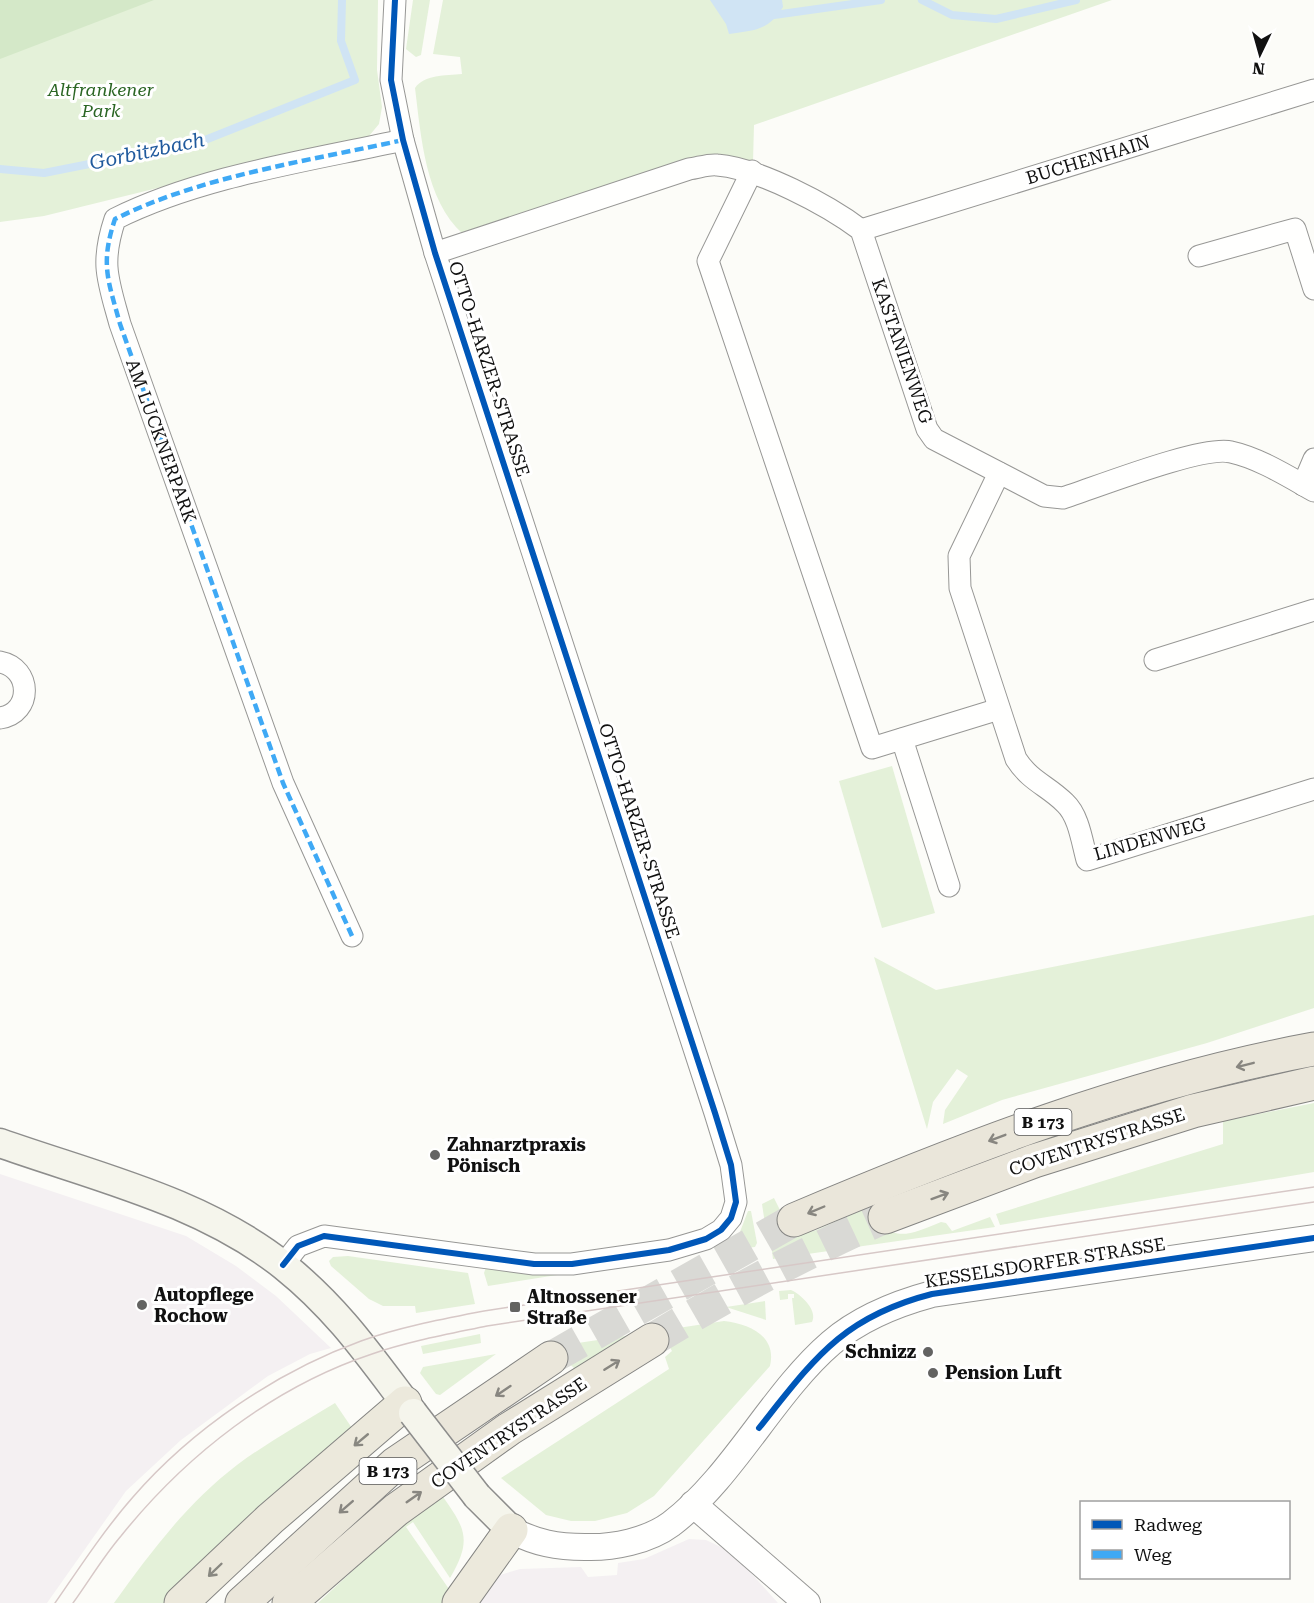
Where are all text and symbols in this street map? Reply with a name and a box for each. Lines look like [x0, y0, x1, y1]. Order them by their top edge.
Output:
north arrow [1230, 24, 1290, 84]
text: N [1252, 58, 1266, 78]
park label: Altfrankener Park [47, 79, 154, 121]
water label: Gorbitzbach [87, 127, 207, 175]
street label: BUCHENHAIN [1023, 131, 1153, 188]
street label: OTTO-HARZER-STRASSE [445, 259, 534, 479]
street label: KASTANIENWEG [868, 276, 937, 426]
street label: AM LUCKNERPARK [122, 356, 201, 526]
street label: OTTO-HARZER-STRASSE [595, 721, 684, 941]
street label: LINDENWEG [1091, 812, 1208, 865]
one-way arrow [1236, 1060, 1255, 1072]
street label: COVENTRYSTRASSE [1006, 1103, 1187, 1180]
road number: B 173 [1014, 1109, 1072, 1135]
one-way arrow [989, 1133, 1007, 1144]
place label: Zahnarztpraxis Pönisch [447, 1134, 586, 1176]
marker: Zahnarztpraxis Pönisch [428, 1148, 442, 1162]
one-way arrow [930, 1190, 948, 1201]
one-way arrow [808, 1205, 826, 1216]
street label: KESSELSDORFER STRASSE [923, 1233, 1167, 1292]
place label: Autopflege Rochow [154, 1284, 254, 1326]
place label: Altnossener Straße [527, 1286, 637, 1328]
marker: Autopflege Rochow [135, 1298, 149, 1312]
marker: Altnossener Straße [508, 1300, 522, 1314]
place label: Schnizz [845, 1341, 916, 1362]
marker: Schnizz [921, 1345, 935, 1359]
one-way arrow [603, 1358, 620, 1370]
place label: Pension Luft [945, 1362, 1062, 1383]
marker: Pension Luft [926, 1366, 940, 1380]
street label: COVENTRYSTRASSE [427, 1373, 591, 1493]
one-way arrow [495, 1385, 511, 1397]
one-way arrow [353, 1434, 369, 1447]
road number: B 173 [360, 1458, 416, 1484]
one-way arrow [405, 1491, 421, 1503]
one-way arrow [339, 1500, 354, 1514]
legend [1080, 1501, 1290, 1579]
text: Radweg [1134, 1514, 1203, 1535]
text: Weg [1134, 1544, 1172, 1565]
one-way arrow [207, 1563, 222, 1577]

